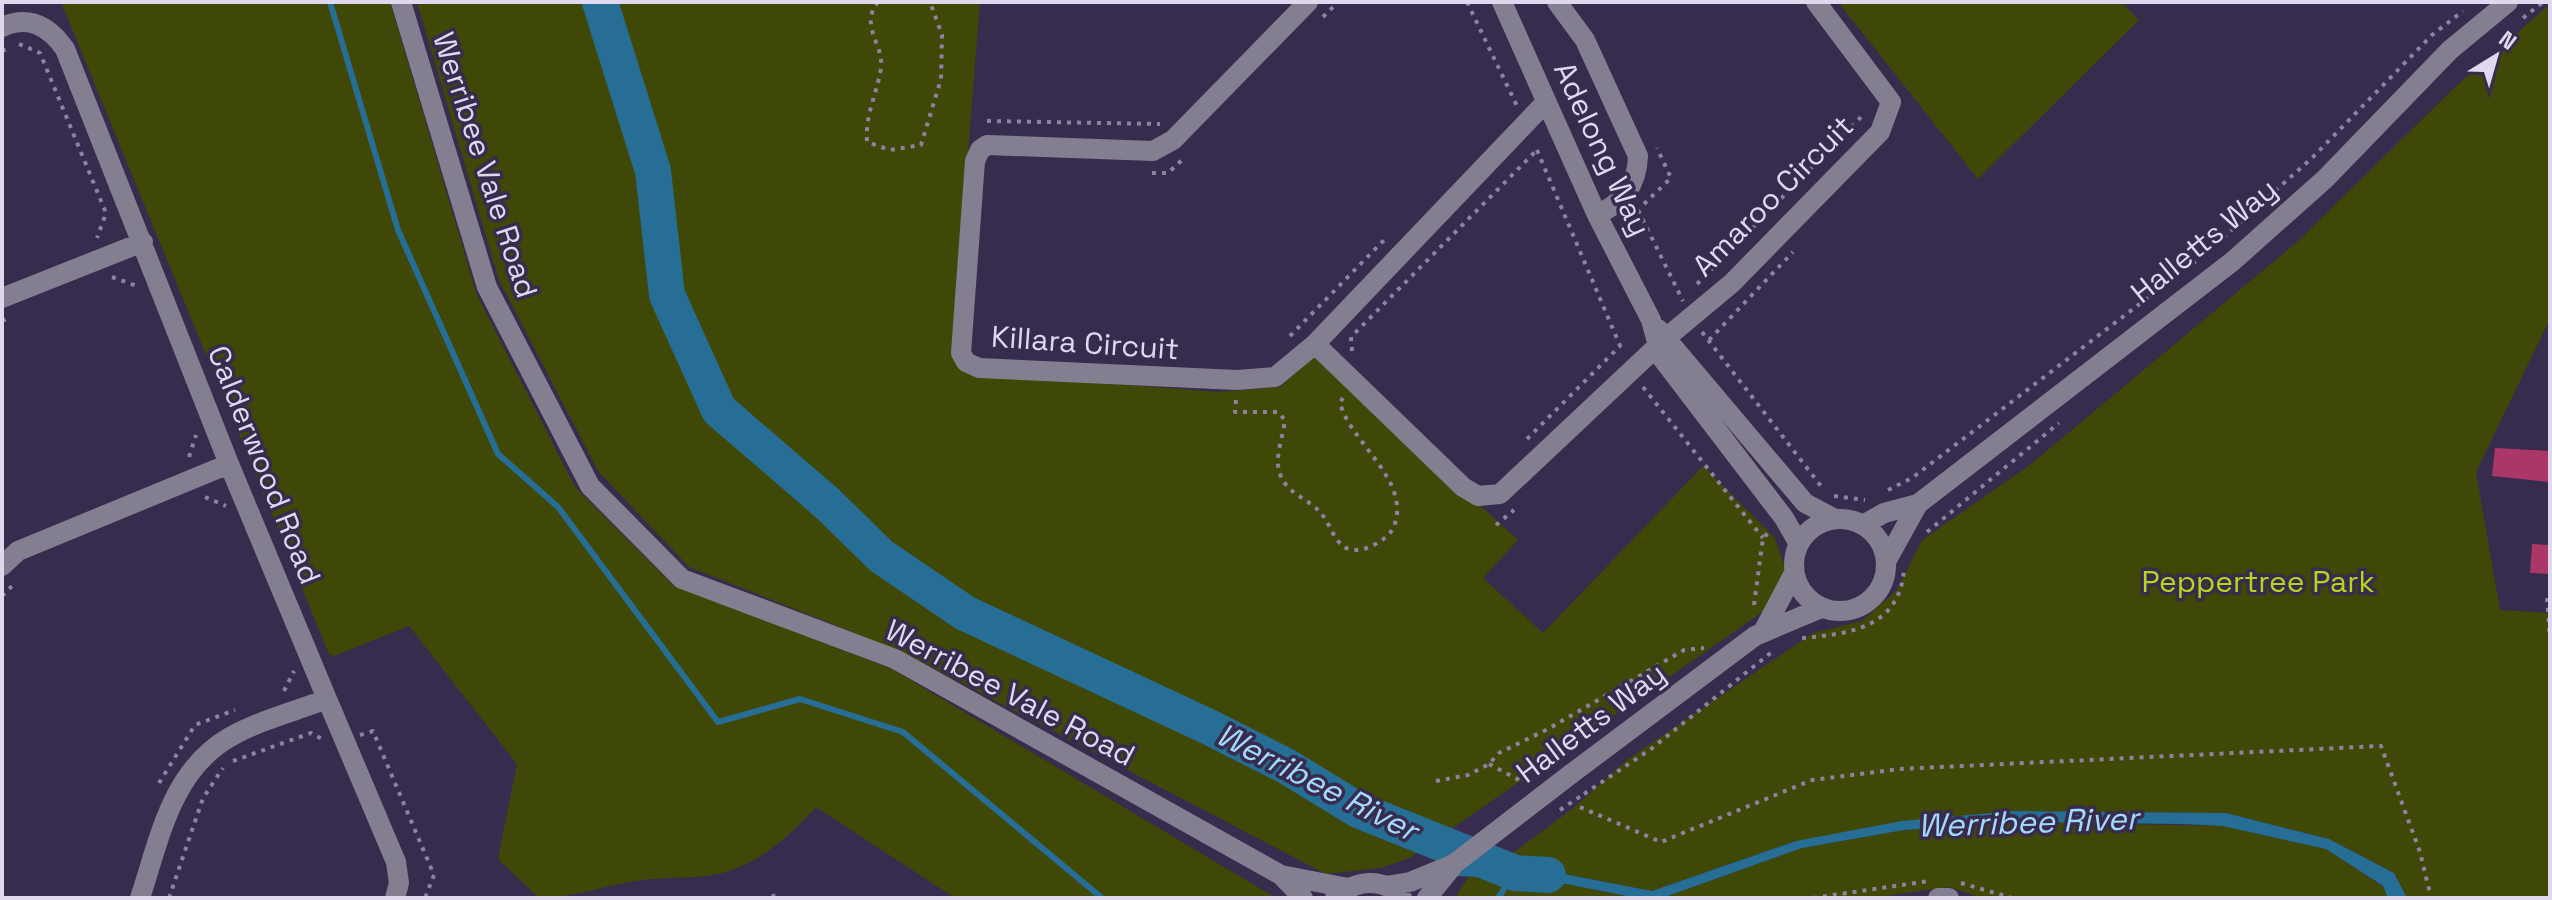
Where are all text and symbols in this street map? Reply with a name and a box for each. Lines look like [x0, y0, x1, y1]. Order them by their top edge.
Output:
north arrow [2456, 16, 2536, 96]
text: N [2494, 24, 2522, 56]
street label: Werribee Vale Road [424, 27, 547, 303]
street label: Adelong Way [1545, 55, 1660, 242]
street label: Amaroo Circuit [1684, 107, 1862, 285]
street label: Halletts Way [2123, 170, 2285, 312]
street label: Killara Circuit [990, 316, 1180, 369]
street label: Calderwood Road [199, 340, 330, 590]
park label: Peppertree Park [2141, 562, 2375, 601]
street label: Werribee Vale Road [879, 610, 1142, 775]
street label: Halletts Way [1508, 654, 1673, 792]
water label: Werribee River [1210, 714, 1427, 851]
water label: Werribee River [1917, 798, 2142, 846]

